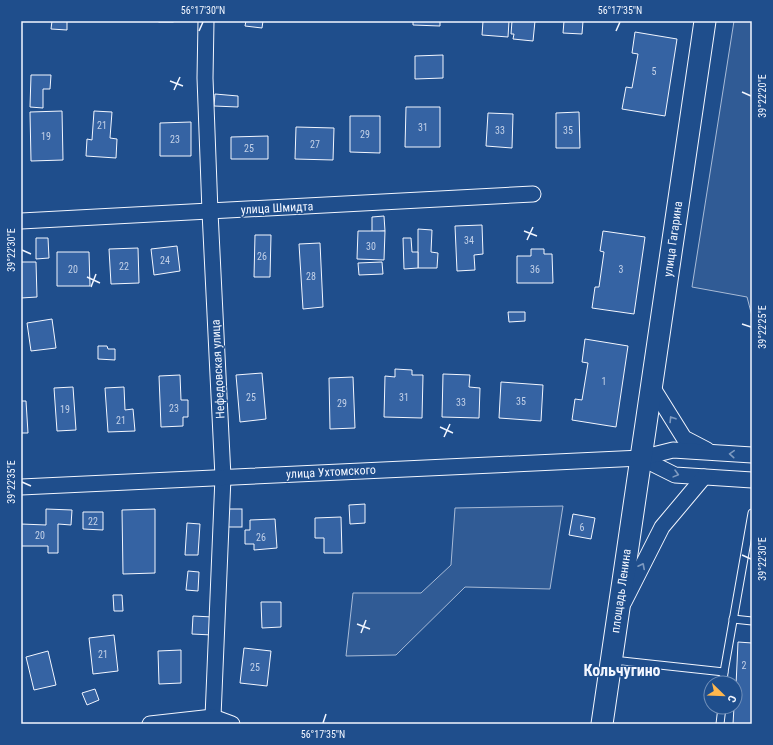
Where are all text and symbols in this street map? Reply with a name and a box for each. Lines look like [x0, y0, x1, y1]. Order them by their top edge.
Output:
text: 56°17'30"N [181, 5, 225, 16]
text: 56°17'35"N [598, 5, 642, 16]
house number: 5 [652, 66, 657, 77]
text: 39°22'20"E [757, 74, 768, 118]
house number: 21 [97, 120, 107, 131]
house number: 31 [418, 122, 428, 133]
house number: 33 [495, 125, 505, 136]
house number: 35 [563, 125, 573, 136]
house number: 29 [360, 129, 370, 140]
house number: 19 [41, 131, 51, 142]
house number: 23 [170, 134, 180, 145]
house number: 27 [310, 139, 320, 150]
house number: 25 [244, 143, 254, 154]
street label: улица Шмидта [240, 199, 314, 217]
street label: улица Гагарина [661, 200, 685, 278]
text: 39°22'30"E [6, 228, 17, 272]
house number: 34 [464, 235, 474, 246]
house number: 30 [366, 241, 376, 252]
house number: 26 [257, 251, 267, 262]
house number: 24 [160, 255, 170, 266]
house number: 22 [119, 261, 129, 272]
house number: 20 [68, 264, 78, 275]
house number: 36 [530, 264, 540, 275]
house number: 3 [619, 264, 624, 275]
house number: 28 [306, 271, 316, 282]
text: 39°22'25"E [757, 305, 768, 349]
street label: Нефедовская улица [208, 319, 228, 419]
house number: 1 [602, 376, 606, 387]
house number: 25 [246, 392, 256, 403]
house number: 31 [399, 392, 409, 403]
house number: 35 [516, 396, 526, 407]
house number: 33 [456, 397, 466, 408]
house number: 29 [337, 398, 347, 409]
house number: 23 [169, 403, 179, 414]
house number: 19 [60, 404, 70, 415]
house number: 21 [116, 415, 126, 426]
one-way arrow [670, 416, 677, 423]
one-way arrow [729, 449, 735, 458]
text: 39°22'35"E [6, 460, 17, 504]
street label: улица Ухтомского [286, 463, 376, 481]
one-way arrow [673, 469, 679, 477]
house number: 22 [88, 516, 98, 527]
house number: 6 [580, 522, 585, 533]
house number: 20 [35, 530, 45, 541]
house number: 26 [256, 532, 266, 543]
text: 39°22'30"E [757, 537, 768, 581]
street label: площадь Ленина [608, 548, 634, 634]
one-way arrow [637, 563, 645, 570]
house number: 21 [98, 649, 108, 660]
house number: 2 [742, 660, 747, 671]
district label: Кольчугино [583, 661, 661, 680]
house number: 25 [250, 662, 260, 673]
north arrow [703, 675, 743, 715]
text: С [725, 693, 739, 704]
text: 56°17'35"N [301, 729, 345, 740]

